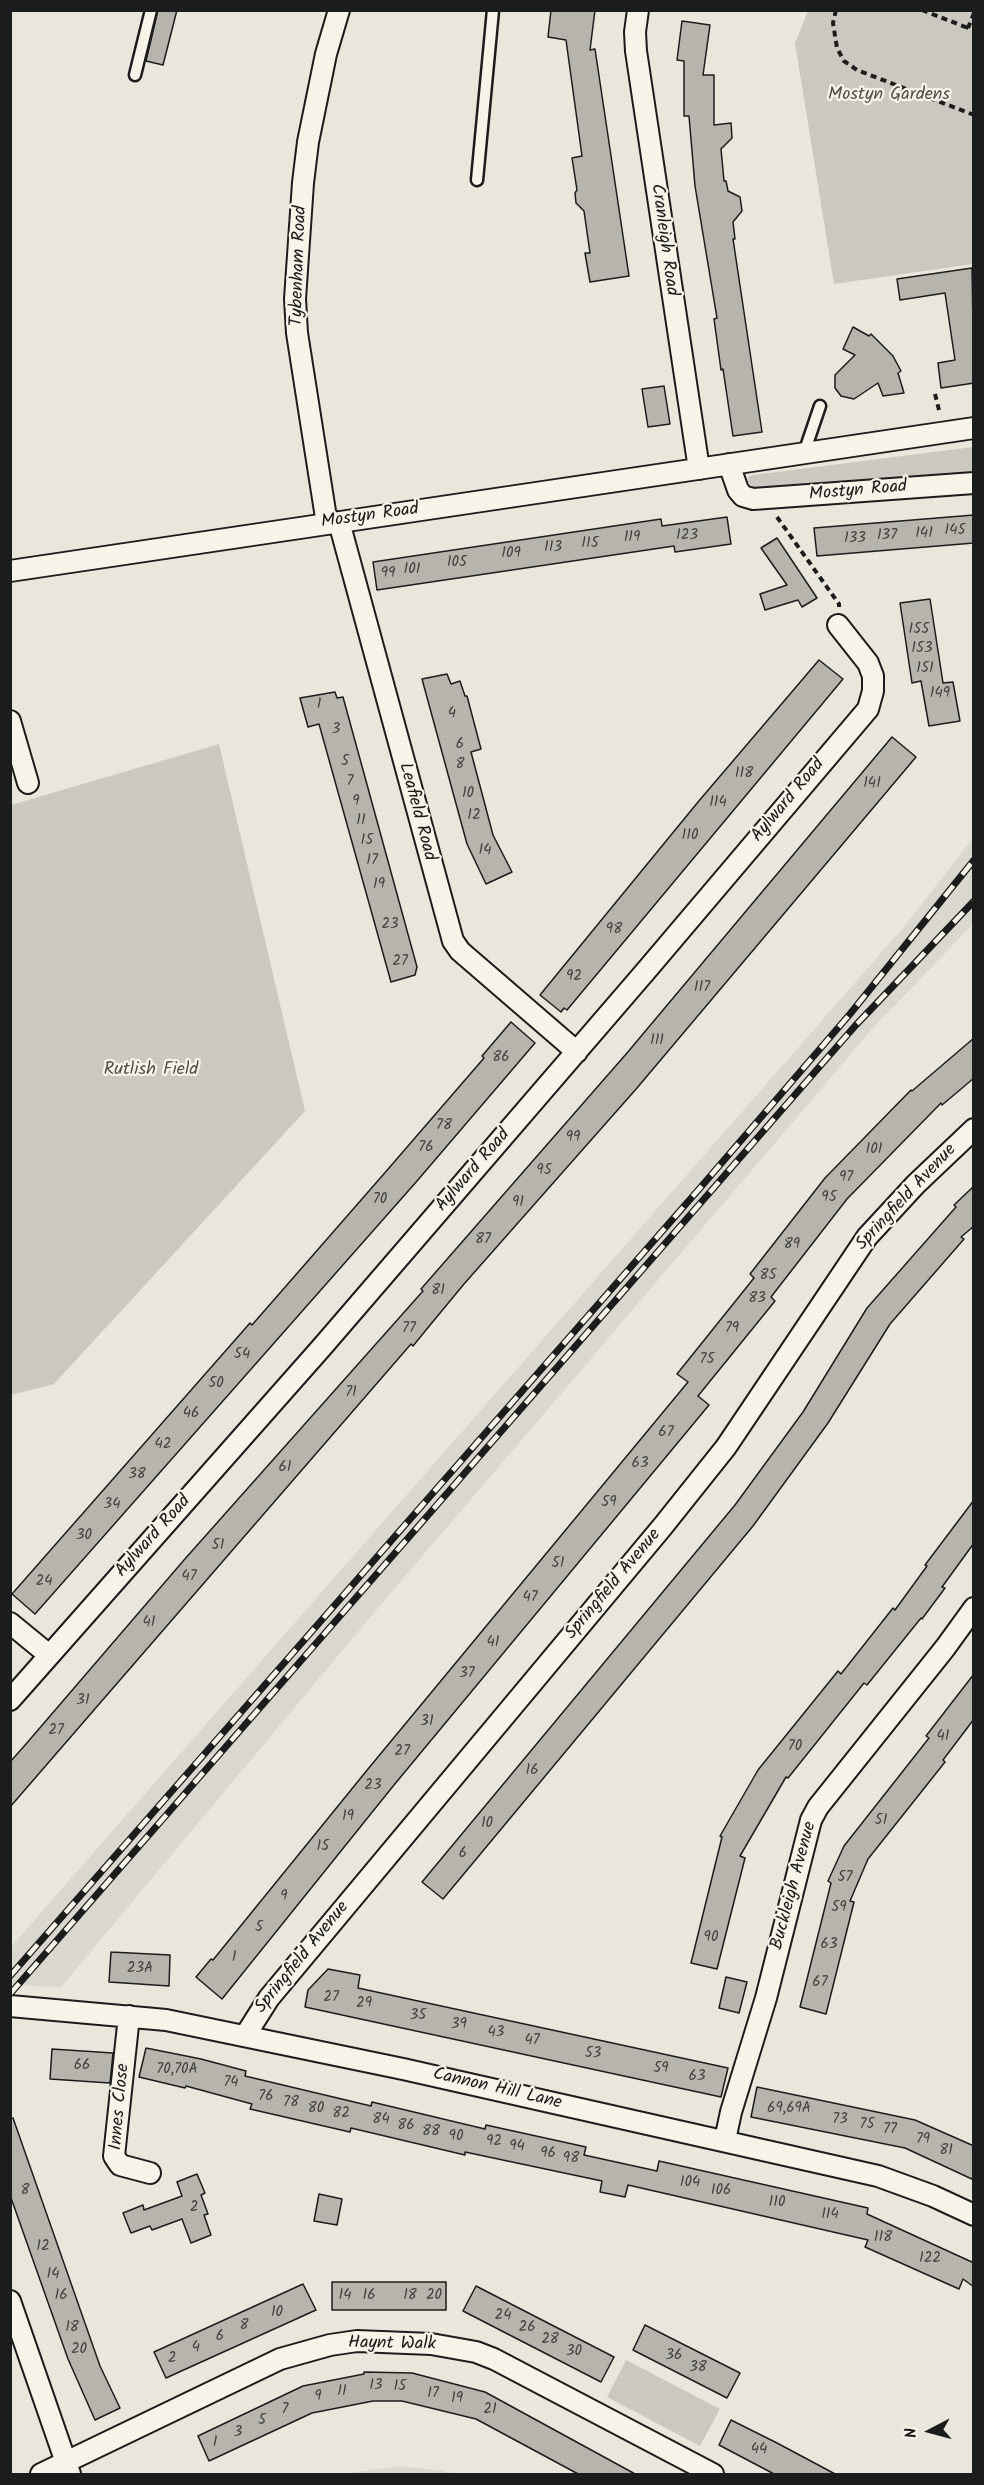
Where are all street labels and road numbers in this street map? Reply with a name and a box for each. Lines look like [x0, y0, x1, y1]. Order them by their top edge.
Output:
street label: Cranleigh Road [644, 183, 682, 297]
street label: Tybenham Road [287, 205, 313, 327]
street label: Mostyn Road [808, 477, 908, 507]
street label: Mostyn Road [320, 499, 420, 535]
street label: Aylward Road [748, 755, 830, 847]
street label: Leafield Road [393, 761, 439, 863]
street label: Aylward Road [432, 1125, 516, 1217]
street label: Springfield Avenue [852, 1140, 962, 1256]
street label: Aylward Road [112, 1492, 196, 1582]
street label: Springfield Avenue [561, 1525, 667, 1645]
street label: Buckleigh Avenue [768, 1820, 822, 1952]
street label: Springfield Avenue [251, 1898, 355, 2018]
street label: Innes Close [106, 2063, 136, 2151]
street label: Cannon Hill Lane [430, 2065, 564, 2115]
street label: Haynt Walk [348, 2333, 436, 2357]

